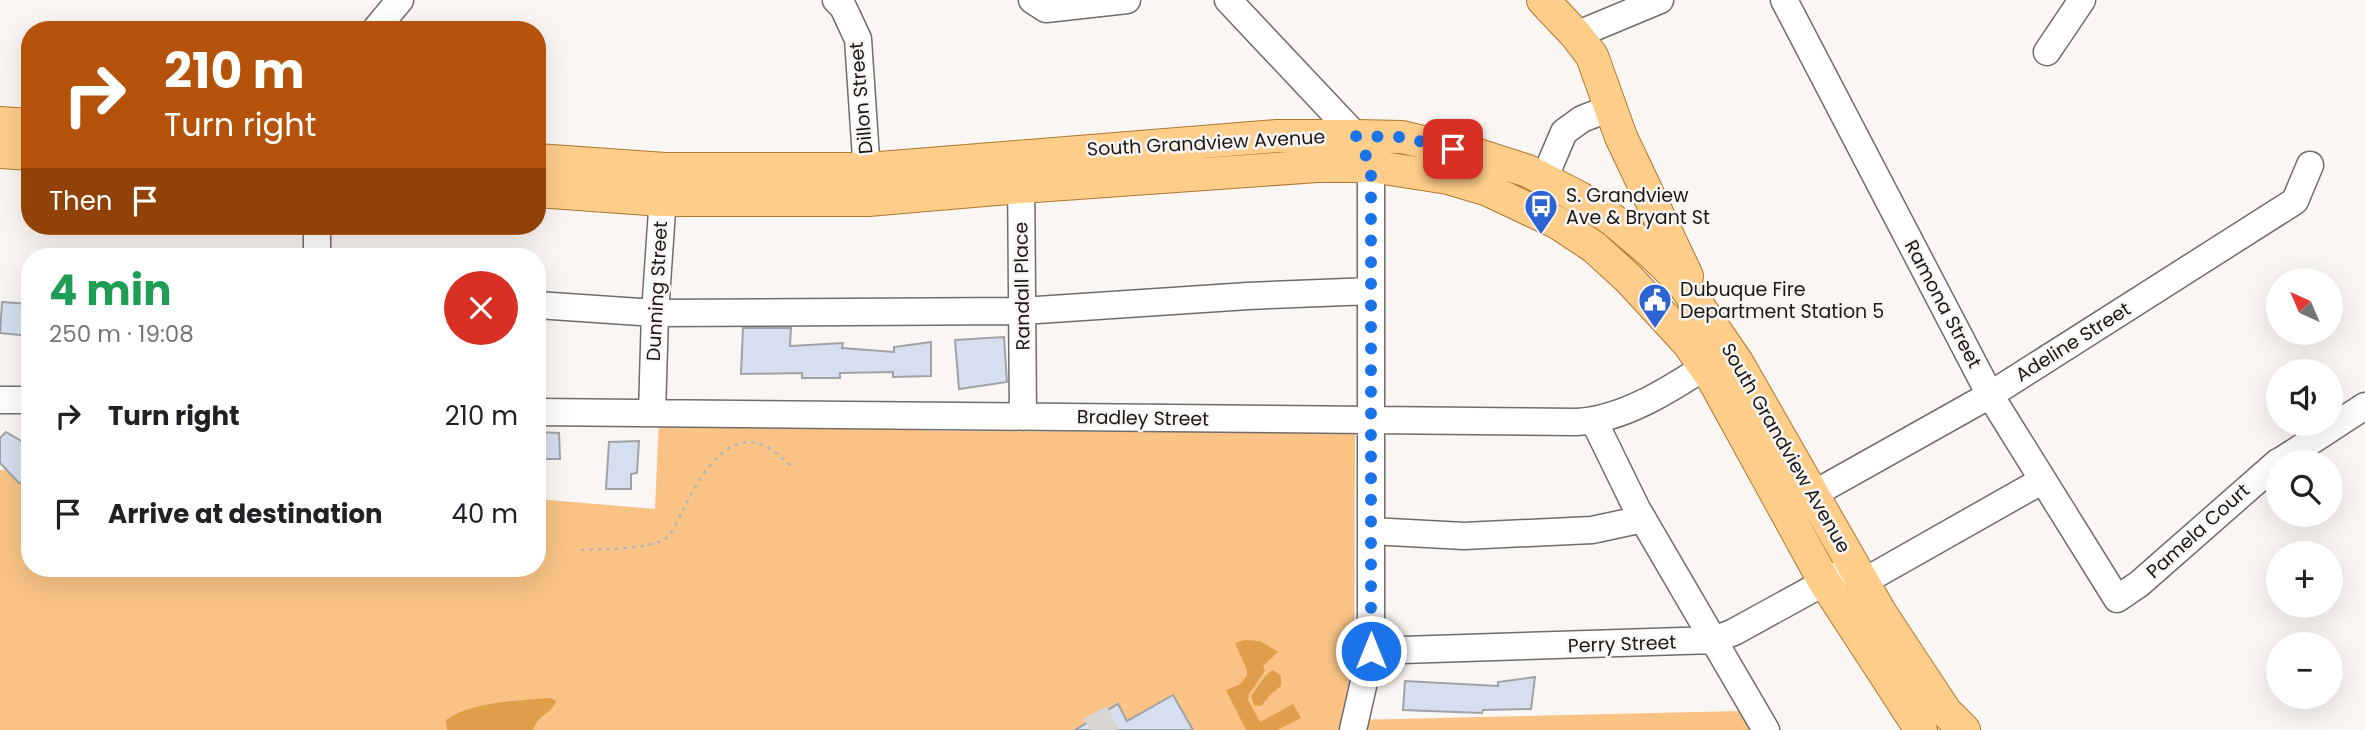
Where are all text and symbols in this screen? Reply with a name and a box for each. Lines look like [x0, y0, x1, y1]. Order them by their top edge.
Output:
text: 210 m [164, 37, 305, 105]
street label: Dillon Street [843, 41, 879, 155]
icon: right [49, 49, 140, 140]
text: Turn right [164, 102, 316, 147]
pin [1423, 119, 1483, 179]
street label: South Grandview Avenue [1086, 123, 1326, 163]
icon: arrive [1434, 130, 1472, 168]
icon: arrive [126, 182, 164, 220]
place label: S. Grandview Ave & Bryant St [1566, 182, 1710, 231]
text: Then [49, 183, 112, 219]
bus stop icon: S. Grandview Ave & Bryant St [1522, 187, 1560, 236]
street label: Dunning Street [640, 220, 674, 362]
street label: Randall Place [1007, 222, 1037, 350]
street label: Ramona Street [1898, 235, 1988, 373]
text: 4 min [49, 261, 172, 320]
north arrow [2266, 268, 2343, 345]
map controls [2266, 268, 2343, 709]
button: close [444, 271, 518, 345]
place label: Dubuque Fire Department Station 5 [1680, 276, 1884, 325]
public building icon: Dubuque Fire Department Station 5 [1636, 281, 1674, 330]
street label: Adeline Street [2010, 296, 2136, 388]
text: 250 m · 19:08 [49, 318, 194, 350]
street label: South Grandview Avenue [1715, 338, 1857, 558]
button: sound [2266, 359, 2343, 436]
icon: right [49, 397, 87, 435]
text: Turn right [108, 398, 240, 434]
text: 210 m [445, 398, 518, 434]
street label: Bradley Street [1077, 403, 1209, 433]
button: search [2266, 450, 2343, 527]
street label: Pamela Court [2140, 477, 2256, 585]
icon: arrive [49, 495, 87, 533]
text: Arrive at destination [108, 496, 383, 532]
text: 40 m [452, 496, 518, 532]
button: + [2266, 541, 2343, 618]
position arrow [1334, 614, 1408, 688]
street label: Perry Street [1567, 629, 1677, 659]
button: − [2266, 632, 2343, 709]

